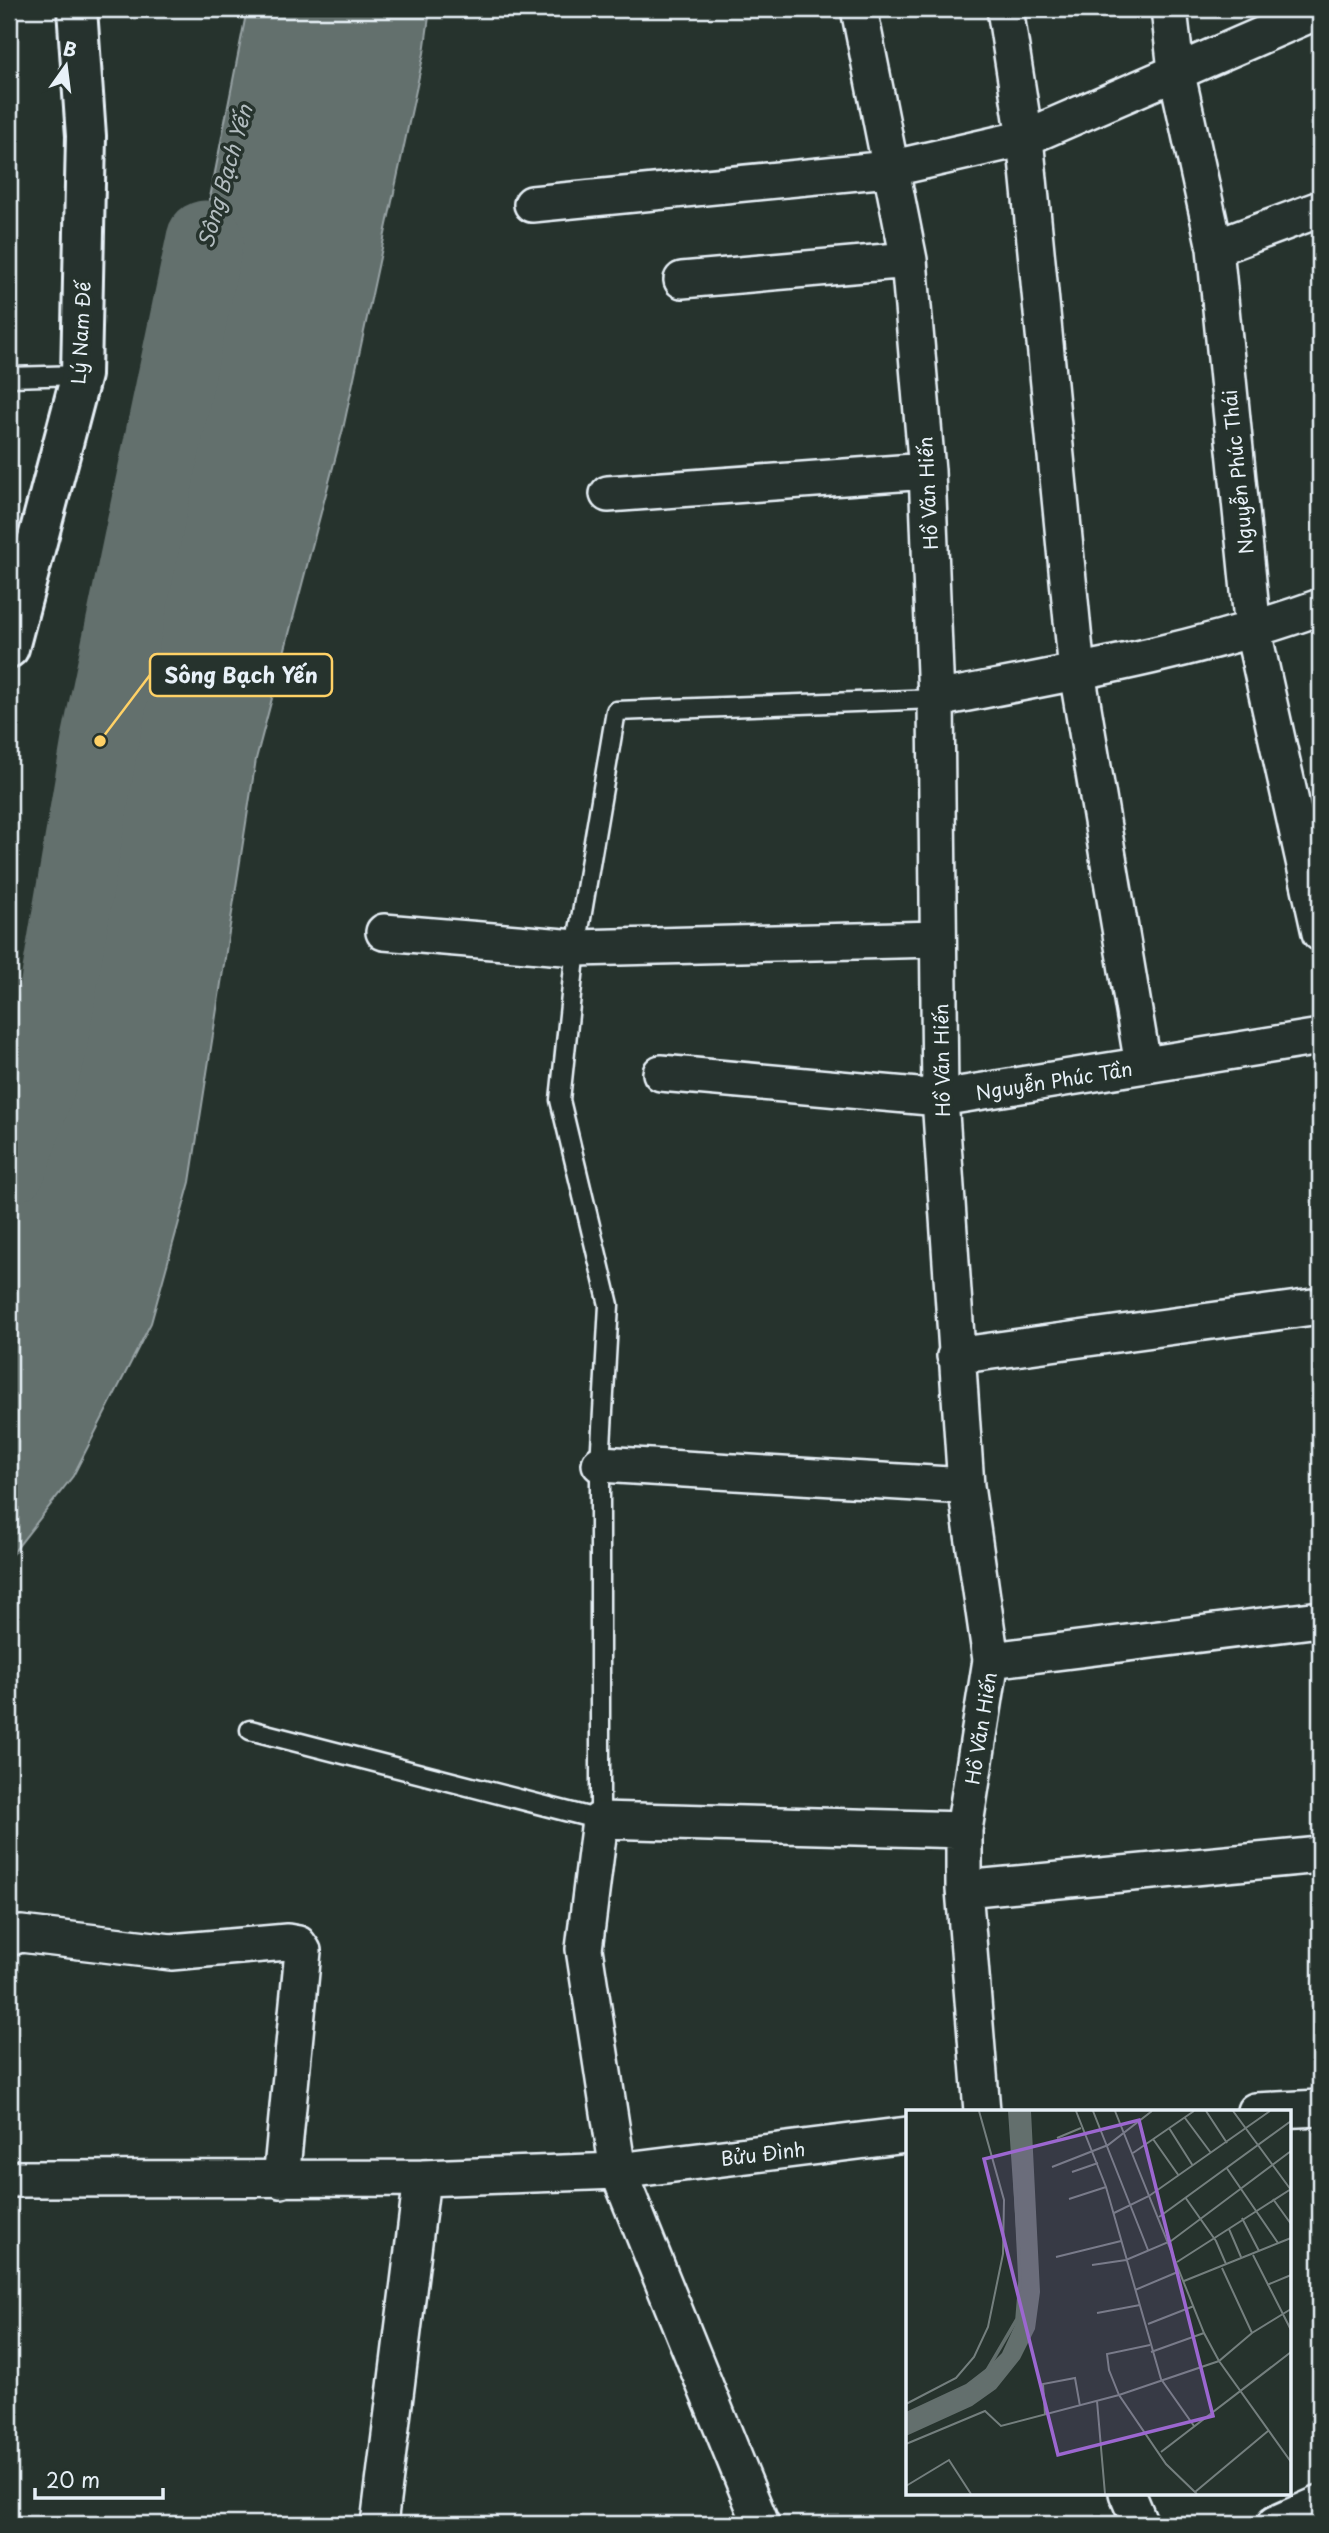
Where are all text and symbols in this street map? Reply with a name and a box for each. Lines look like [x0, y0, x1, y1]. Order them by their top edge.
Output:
north arrow [32, 32, 102, 102]
text: B [61, 33, 80, 64]
water label: Sông Bạch Yến [188, 99, 260, 251]
street label: Lý Nam Đế [63, 279, 97, 385]
street label: Nguyễn Phúc Thái [1214, 388, 1260, 556]
street label: Hồ Văn Hiến [910, 435, 944, 551]
callout: Sông Bạch Yến [150, 654, 332, 696]
text: Sông Bạch Yến [164, 658, 318, 690]
street label: Hồ Văn Hiến [926, 1003, 956, 1117]
street label: Nguyễn Phúc Tần [974, 1054, 1134, 1106]
street label: Hồ Văn Hiến [957, 1670, 1003, 1786]
inset map [906, 2110, 1290, 2494]
street label: Bửu Đình [719, 2134, 807, 2172]
scale bar [35, 2456, 163, 2500]
text: 20 m [46, 2463, 100, 2495]

